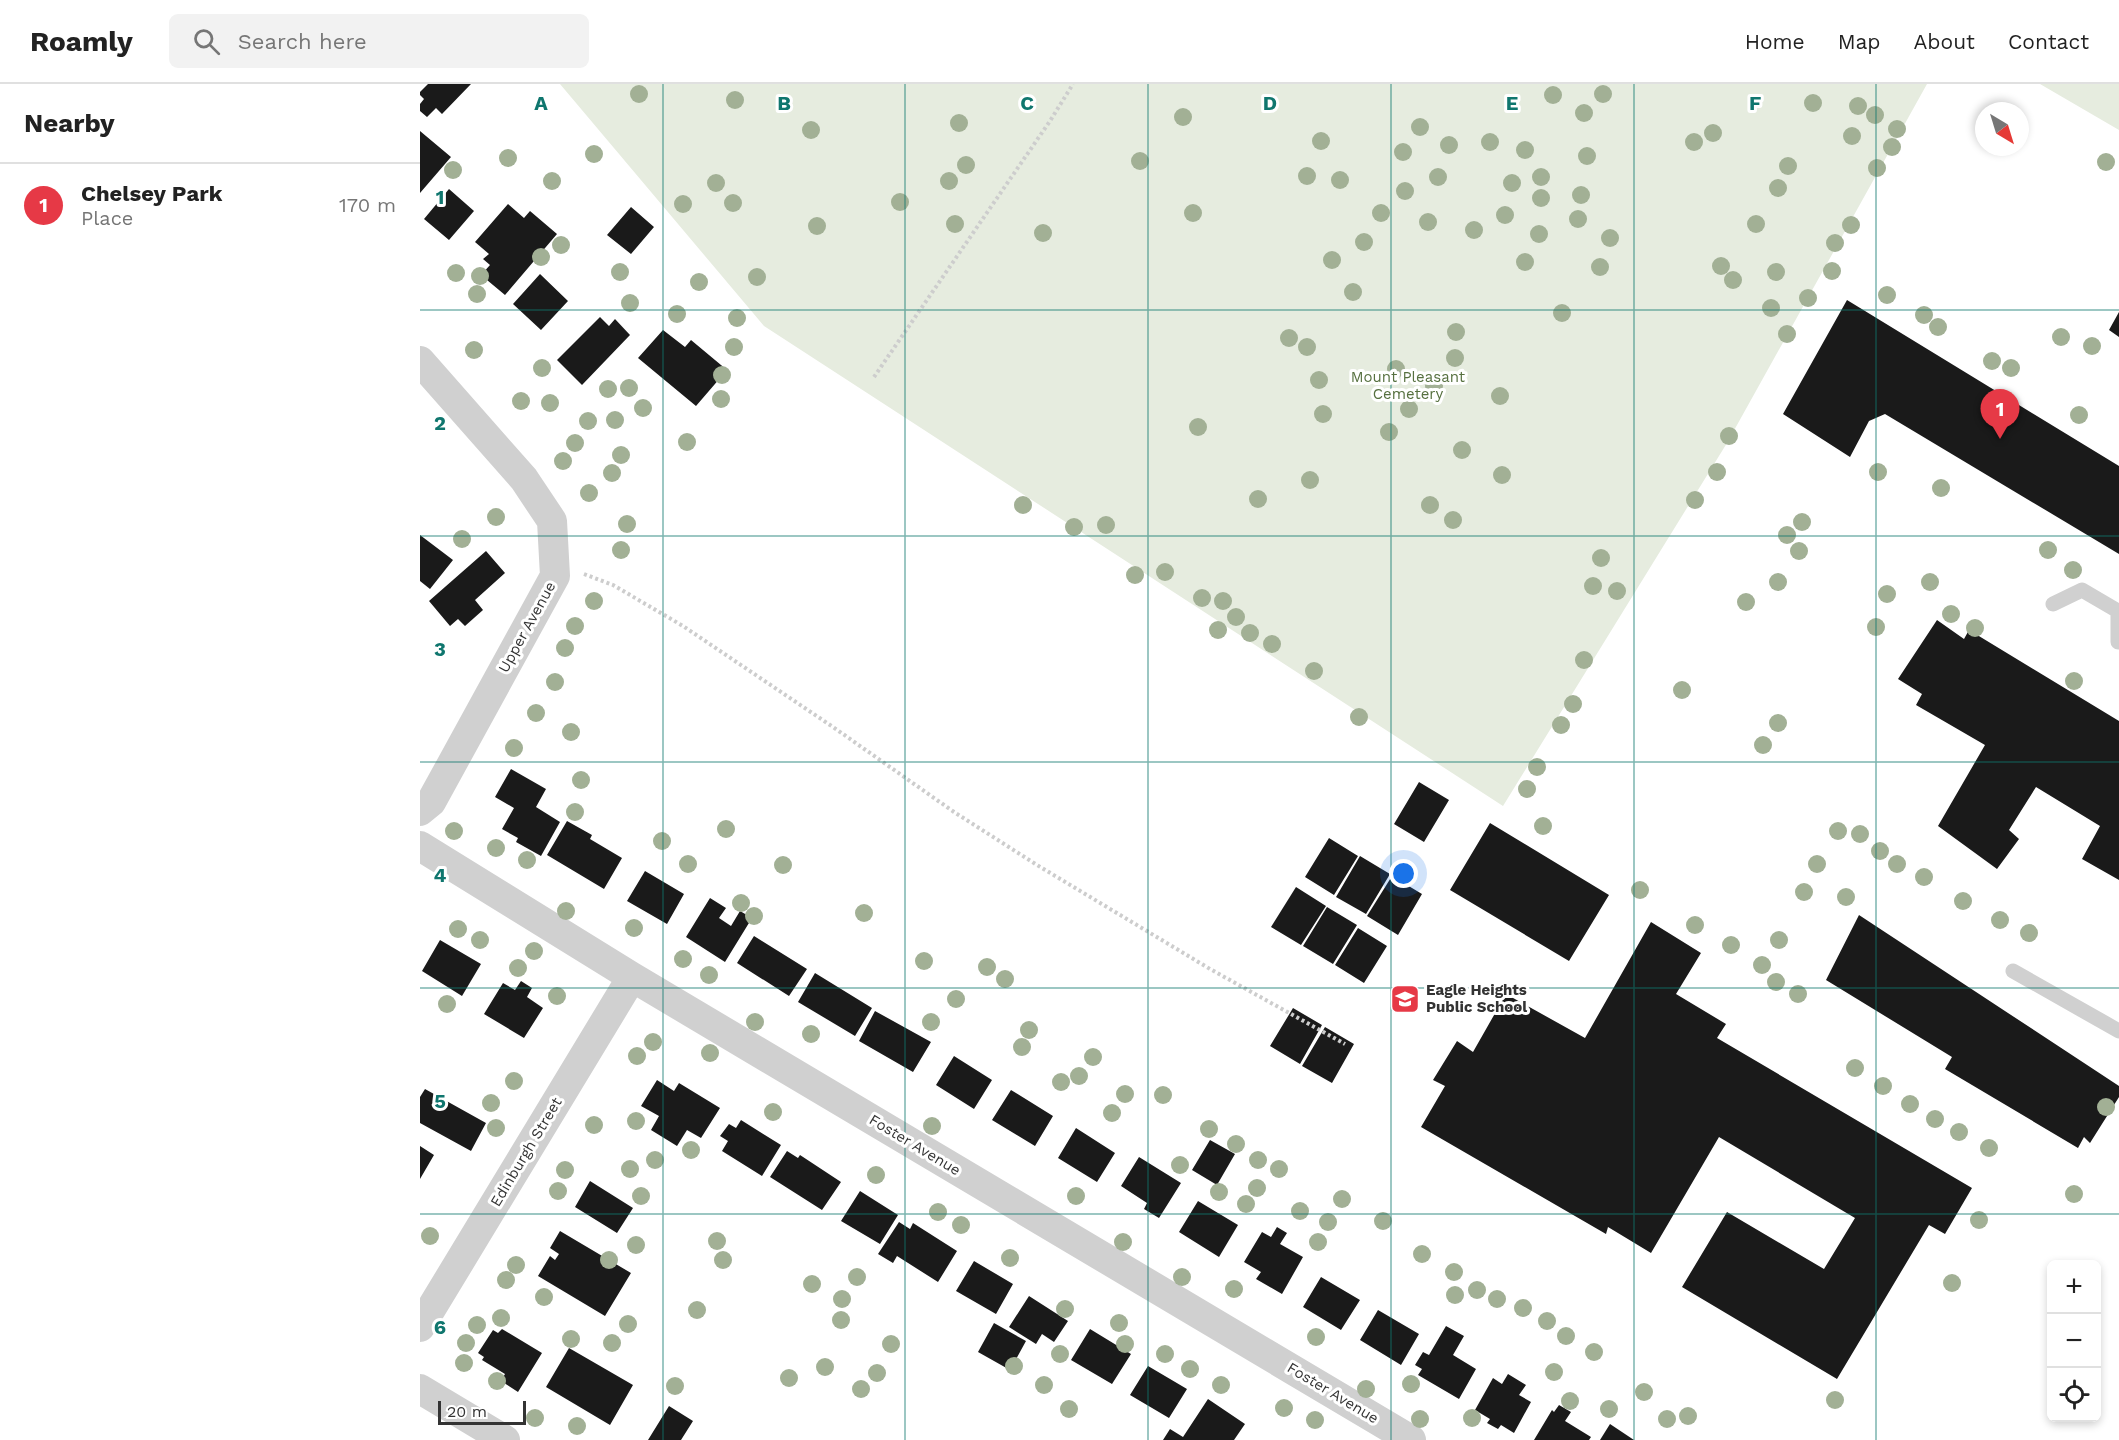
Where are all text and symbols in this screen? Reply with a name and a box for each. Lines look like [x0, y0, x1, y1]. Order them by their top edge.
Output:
search box [169, 14, 589, 68]
text: Roamly [30, 25, 133, 58]
icon: search [190, 25, 223, 58]
text: Search here [238, 29, 367, 54]
text: Home [1745, 29, 1805, 54]
text: Map [1838, 29, 1881, 54]
text: About [1914, 29, 1975, 54]
text: Contact [2008, 29, 2089, 54]
text: A [534, 91, 548, 115]
text: B [777, 91, 791, 115]
text: C [1020, 91, 1034, 115]
text: D [1263, 91, 1277, 115]
text: E [1506, 91, 1518, 115]
text: F [1749, 91, 1761, 115]
north arrow [1975, 102, 2029, 156]
text: Nearby [24, 108, 115, 138]
text: Chelsey Park [81, 181, 222, 206]
text: 1 [436, 185, 444, 209]
text: 1 [39, 193, 48, 217]
text: 170 m [339, 193, 396, 217]
text: Place [81, 206, 133, 230]
park label: Mount Pleasant Cemetery [1351, 368, 1466, 403]
pin: 1 [1980, 390, 2020, 439]
text: 2 [434, 411, 446, 435]
street label: Upper Avenue [495, 578, 559, 676]
text: 3 [434, 637, 446, 661]
your location [1389, 859, 1418, 888]
text: 4 [434, 863, 447, 887]
place label: Eagle Heights Public School [1426, 981, 1527, 1016]
school or university icon: Eagle Heights Public School [1389, 983, 1421, 1015]
text: 5 [434, 1089, 446, 1113]
street label: Edinburgh Street [486, 1094, 566, 1210]
street label: Foster Avenue [866, 1111, 964, 1179]
map controls [2047, 1260, 2101, 1422]
button: + [2047, 1260, 2101, 1314]
button: − [2047, 1314, 2101, 1368]
text: 6 [434, 1315, 446, 1339]
street label: Foster Avenue [1284, 1359, 1382, 1427]
button: locate [2047, 1368, 2101, 1422]
scale bar [438, 1398, 526, 1426]
text: 20 m [447, 1402, 487, 1421]

